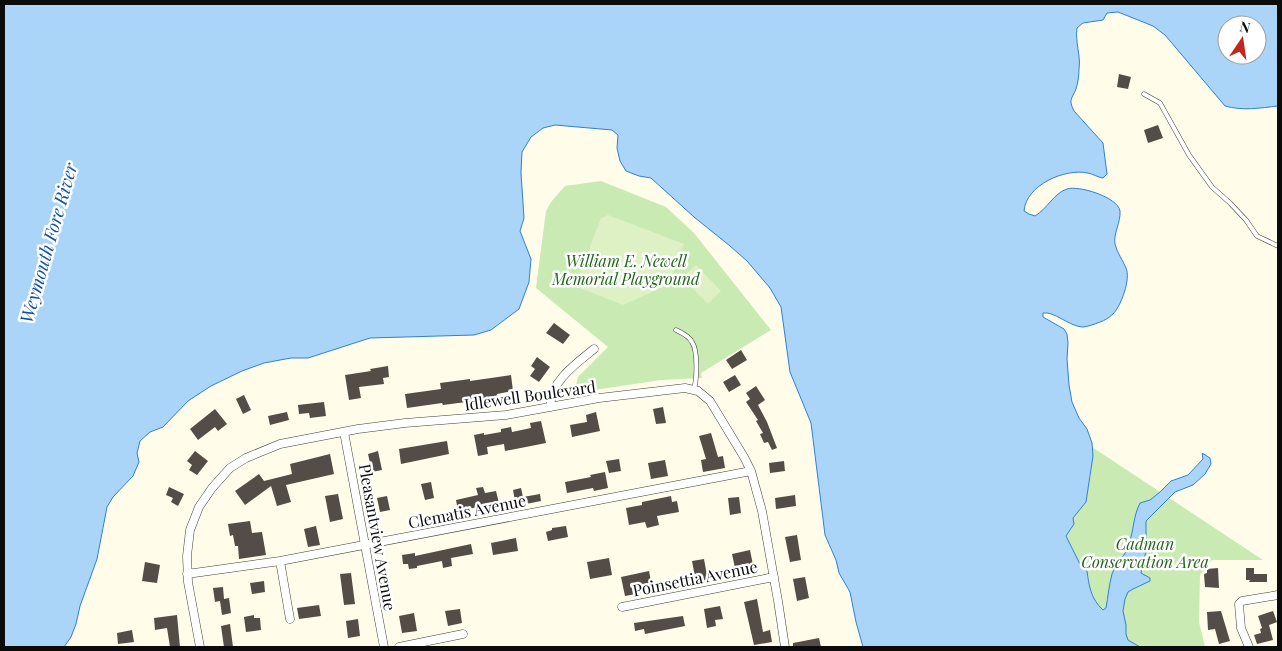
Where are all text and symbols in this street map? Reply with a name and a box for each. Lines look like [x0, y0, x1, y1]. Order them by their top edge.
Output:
north arrow [1217, 15, 1267, 65]
text: N [1238, 16, 1252, 37]
water label: Weymouth Fore River [14, 159, 83, 326]
park label: William E. Newell Memorial Playground [551, 250, 701, 289]
street label: Idlewell Boulevard [463, 375, 597, 415]
street label: Pleasantview Avenue [355, 462, 401, 612]
street label: Clematis Avenue [406, 489, 528, 533]
park label: Cadman Conservation Area [1081, 533, 1209, 572]
street label: Poinsettia Avenue [631, 556, 759, 600]

